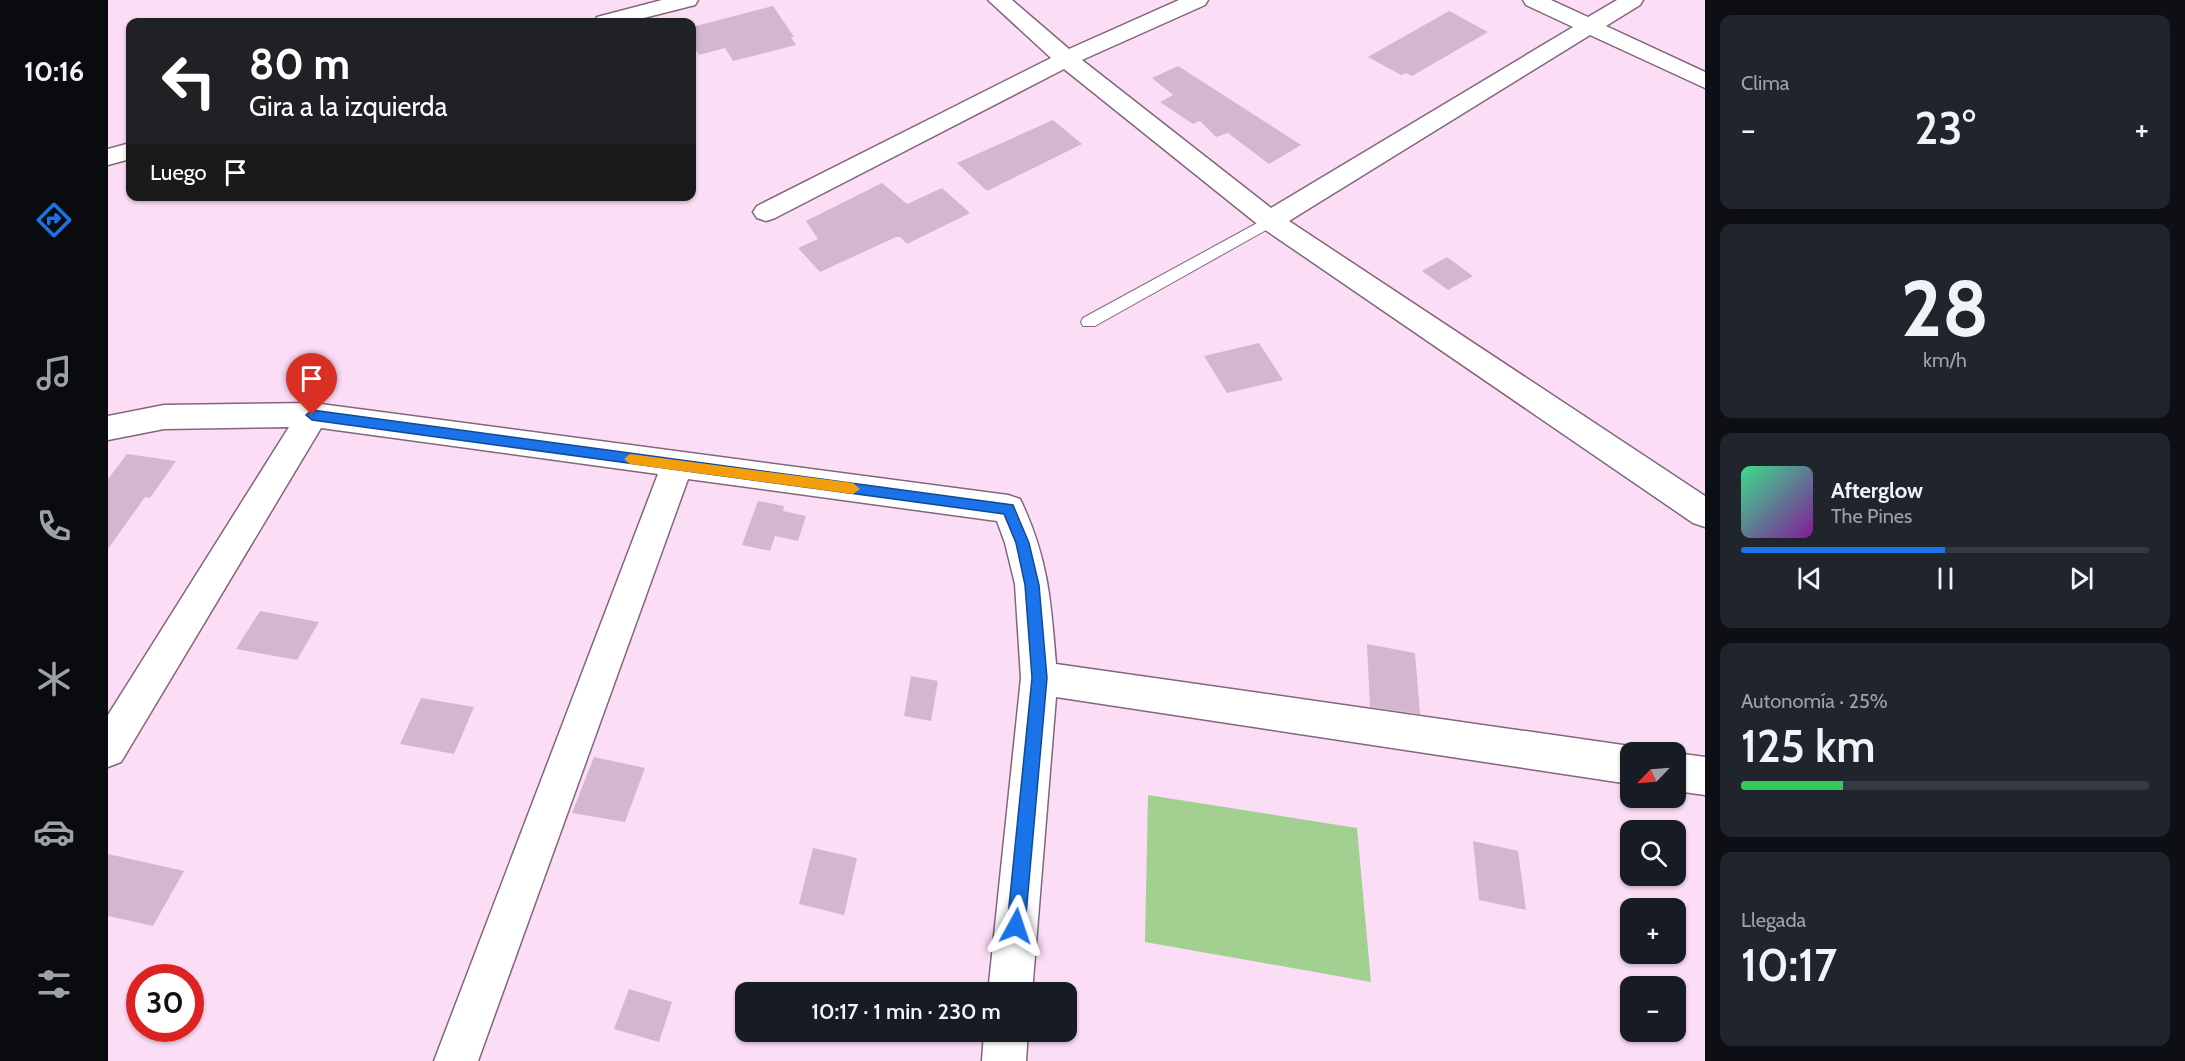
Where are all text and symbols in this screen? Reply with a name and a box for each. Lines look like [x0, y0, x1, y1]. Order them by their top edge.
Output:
text: 80 m [249, 38, 350, 90]
icon: left [150, 42, 228, 120]
text: 10:16 [24, 55, 84, 88]
text: Clima [1741, 71, 1789, 95]
text: Gira a la izquierda [249, 90, 448, 123]
text: 23° [1914, 101, 1976, 155]
text: − [1741, 109, 1756, 149]
text: + [2134, 109, 2149, 149]
icon: arrive [219, 156, 252, 189]
text: Luego [150, 159, 207, 186]
icon: directions [33, 199, 75, 241]
text: 28 [1901, 261, 1989, 356]
text: km/h [1923, 348, 1967, 372]
icon: music [33, 352, 75, 394]
pin [286, 353, 337, 415]
icon: arrive [295, 362, 328, 395]
text: Afterglow [1831, 477, 1923, 504]
text: The Pines [1831, 504, 1912, 528]
icon: phone [33, 505, 75, 547]
icon: previous [1793, 562, 1826, 595]
icon: pause [1929, 562, 1962, 595]
icon: next [2065, 562, 2098, 595]
icon: climate [33, 658, 75, 700]
text: Autonomía · 25% [1741, 689, 1888, 713]
text: 125 km [1741, 719, 1875, 773]
north arrow [1620, 742, 1686, 808]
map controls [1620, 742, 1686, 1042]
icon: car [33, 811, 75, 853]
button: search [1620, 820, 1686, 886]
position arrow [984, 894, 1048, 958]
button: + [1620, 898, 1686, 964]
text: Llegada [1741, 908, 1806, 932]
text: 10:17 [1741, 938, 1837, 992]
icon: filters [33, 963, 75, 1005]
speed limit sign: 30 [126, 964, 204, 1042]
button: − [1620, 976, 1686, 1042]
text: 10:17 · 1 min · 230 m [811, 998, 1001, 1025]

